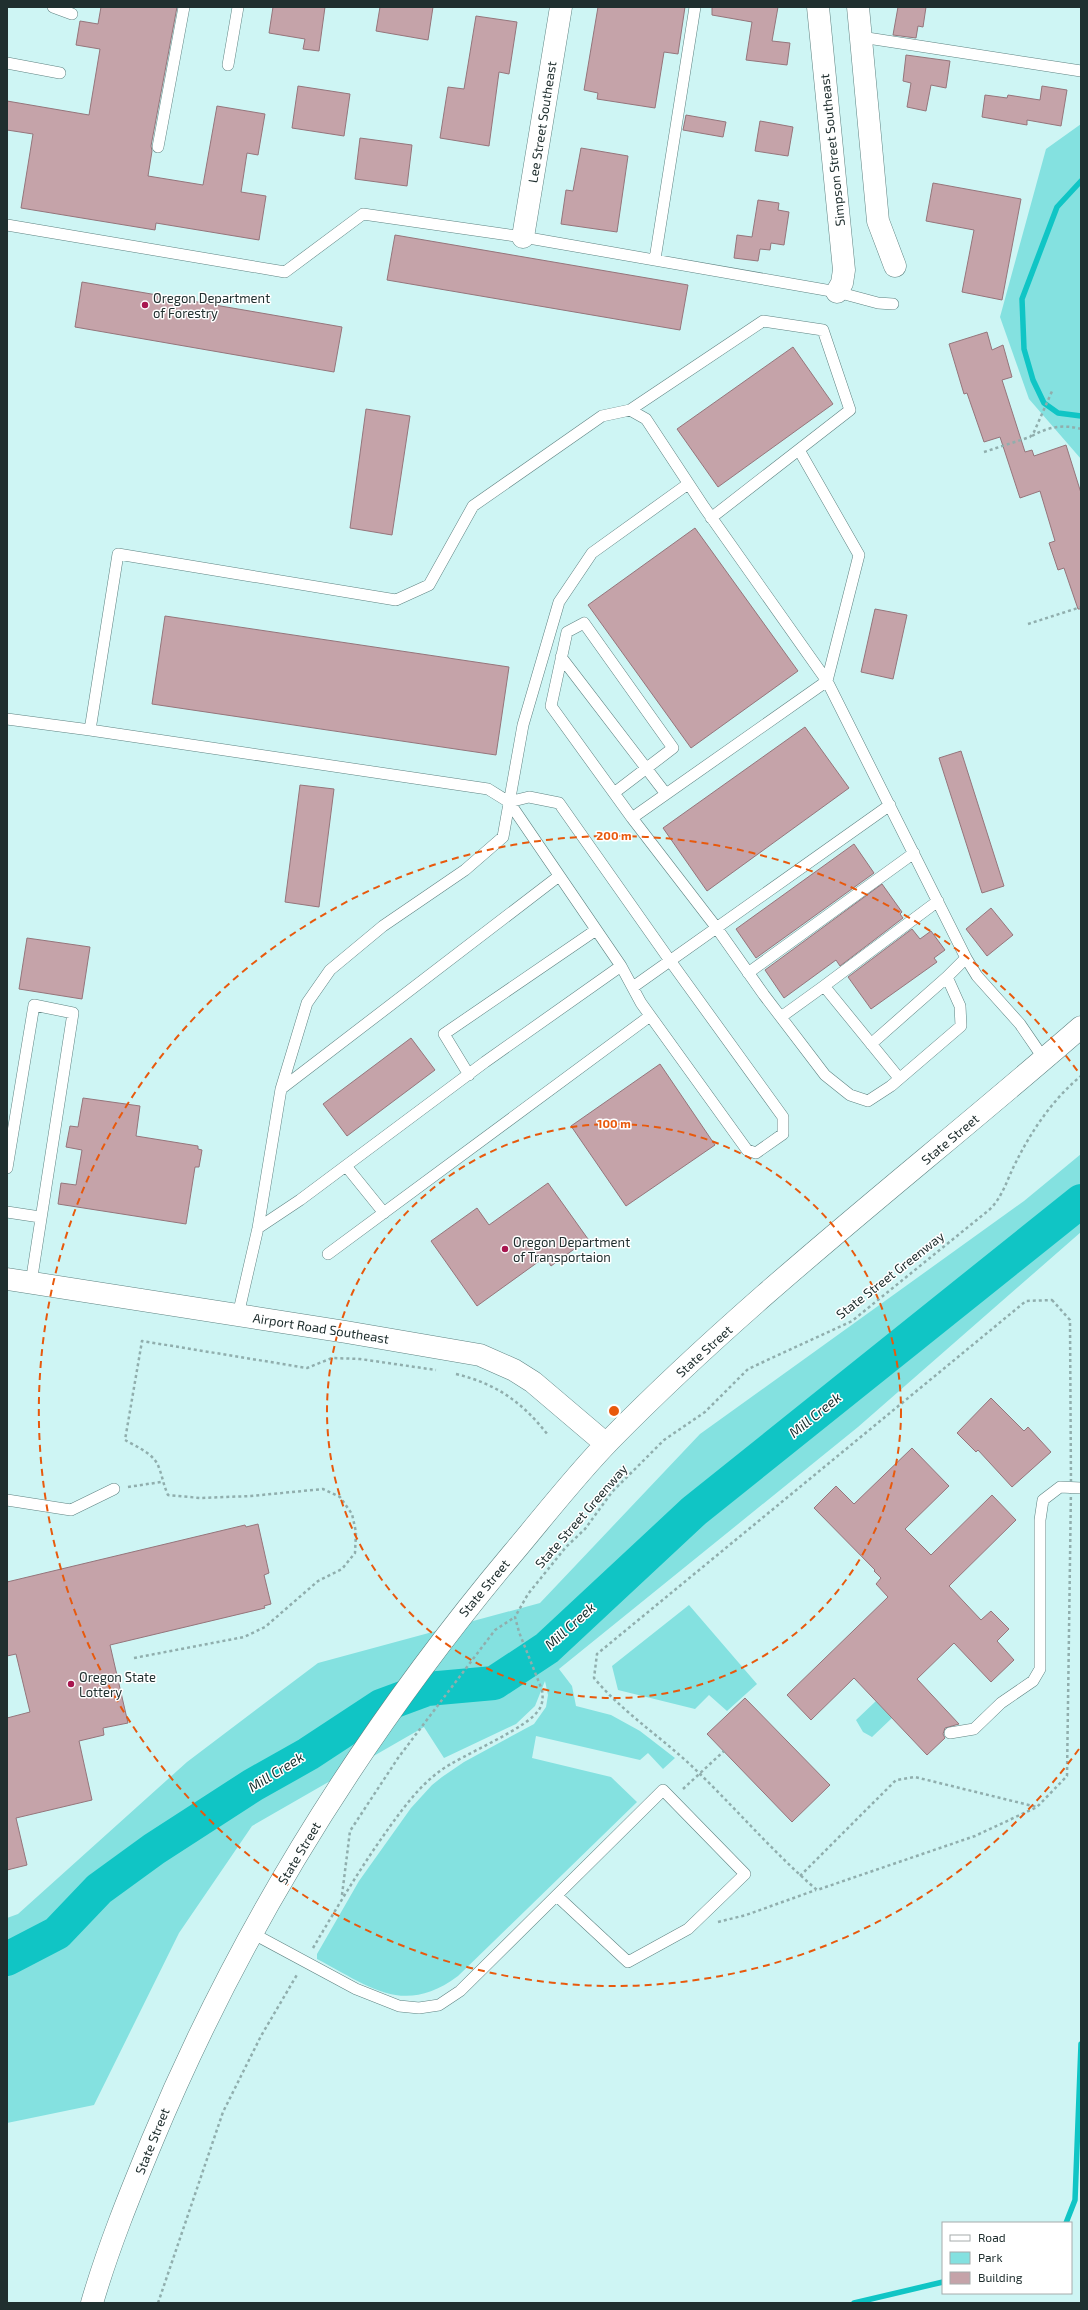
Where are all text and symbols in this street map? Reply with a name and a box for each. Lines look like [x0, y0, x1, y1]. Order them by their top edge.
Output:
street label: Lee Street Southeast [524, 60, 560, 184]
street label: Simpson Street Southeast [816, 73, 848, 227]
place label: Oregon Department of Forestry [153, 290, 270, 321]
marker: Oregon Department of Forestry [140, 300, 150, 310]
text: 200 m [596, 828, 632, 842]
street label: State Street [918, 1110, 982, 1168]
text: 100 m [597, 1116, 631, 1130]
street label: State Street Greenway [833, 1228, 947, 1322]
place label: Oregon Department of Transportaion [513, 1234, 630, 1265]
marker: Oregon Department of Transportaion [500, 1244, 510, 1254]
street label: Airport Road Southeast [252, 1309, 390, 1347]
street label: State Street [673, 1322, 735, 1380]
water label: Mill Creek [785, 1388, 844, 1441]
centre of rings [607, 1404, 621, 1418]
street label: State Street Greenway [531, 1461, 631, 1571]
street label: State Street [455, 1556, 513, 1620]
water label: Mill Creek [541, 1598, 599, 1653]
place label: Oregon State Lottery [79, 1669, 156, 1700]
marker: Oregon State Lottery [66, 1679, 76, 1689]
water label: Mill Creek [245, 1748, 307, 1795]
street label: State Street [274, 1819, 324, 1887]
street label: State Street [131, 2105, 173, 2177]
legend [942, 2222, 1072, 2294]
text: Road [978, 2230, 1006, 2244]
text: Park [978, 2250, 1003, 2264]
text: Building [978, 2270, 1023, 2284]

